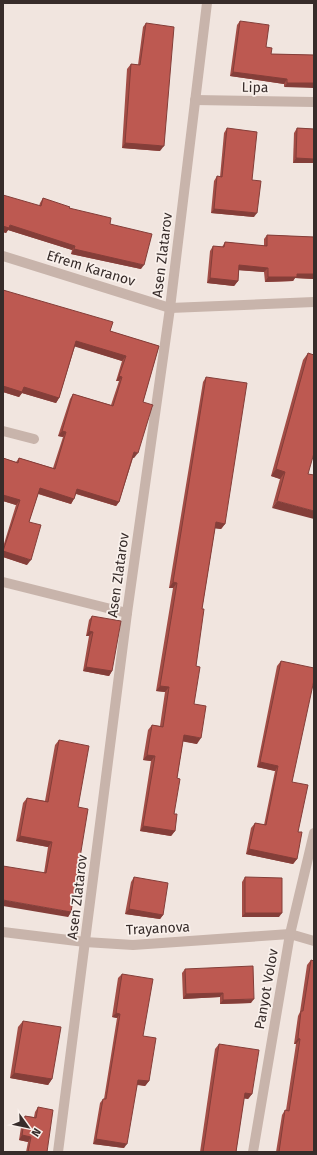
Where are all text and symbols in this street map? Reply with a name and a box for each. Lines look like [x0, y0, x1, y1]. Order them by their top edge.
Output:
street label: Lipa [241, 79, 268, 96]
street label: Asen Zlatarov [149, 212, 176, 298]
street label: Efrem Karanov [45, 247, 137, 290]
street label: Asen Zlatarov [104, 531, 133, 619]
street label: Asen Zlatarov [64, 854, 91, 940]
street label: Trayanova [126, 918, 190, 939]
street label: Panyot Volov [251, 947, 282, 1031]
north arrow [8, 1107, 48, 1147]
text: N [29, 1126, 43, 1139]

